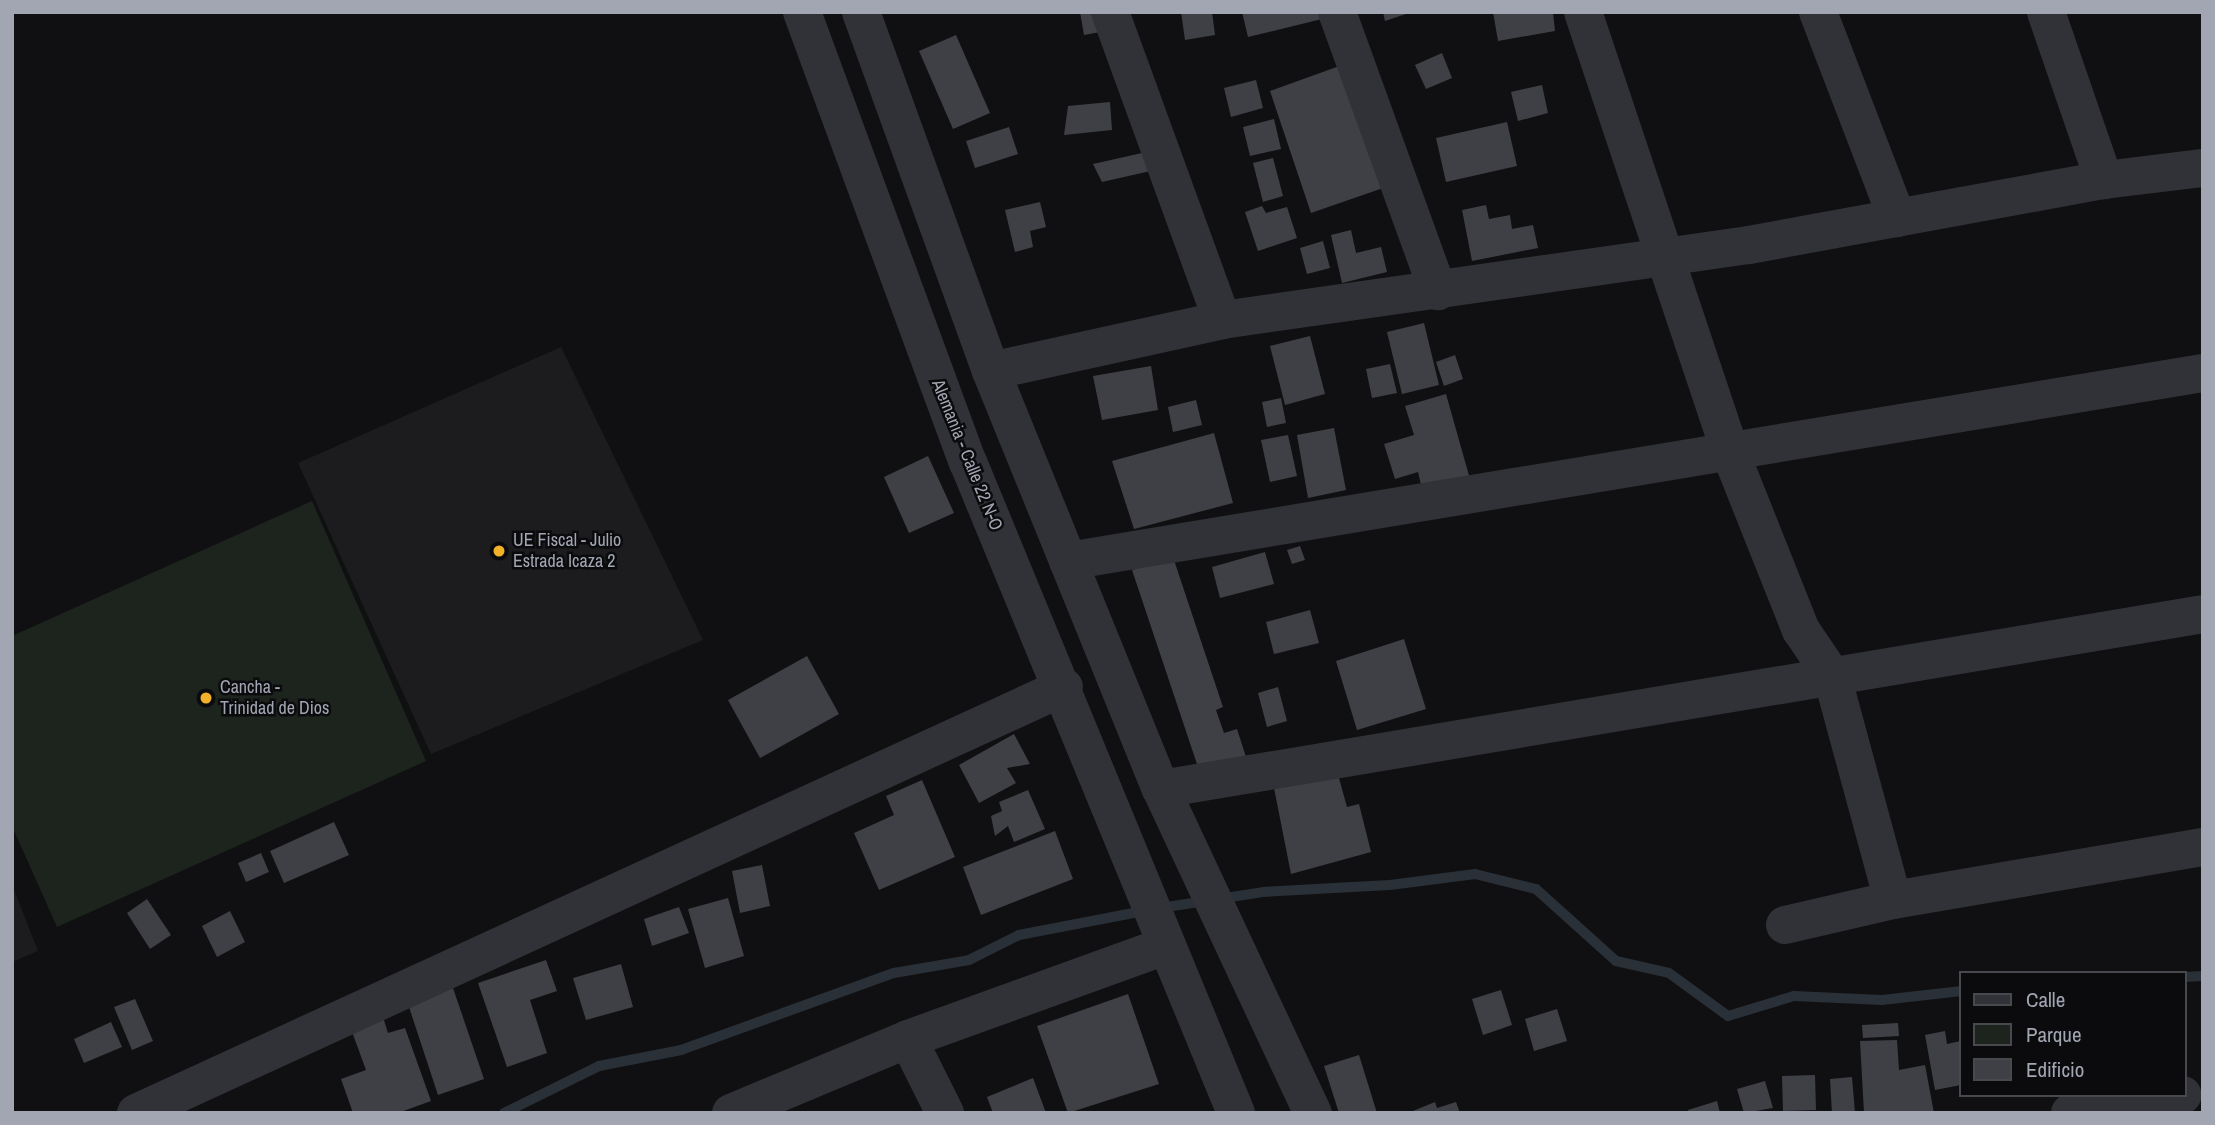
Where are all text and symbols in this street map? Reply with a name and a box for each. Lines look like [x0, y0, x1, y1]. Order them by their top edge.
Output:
street label: Alemania - Calle 22 N-O [927, 376, 1007, 534]
place label: UE Fiscal - Julio Estrada Icaza 2 [513, 530, 621, 572]
marker: UE Fiscal - Julio Estrada Icaza 2 [491, 543, 507, 559]
place label: Cancha - Trinidad de Dios [220, 677, 329, 720]
marker: Cancha - Trinidad de Dios [198, 690, 214, 706]
legend [1960, 971, 2187, 1097]
text: Calle [2026, 985, 2065, 1014]
text: Parque [2026, 1020, 2082, 1049]
text: Edificio [2026, 1055, 2084, 1084]

